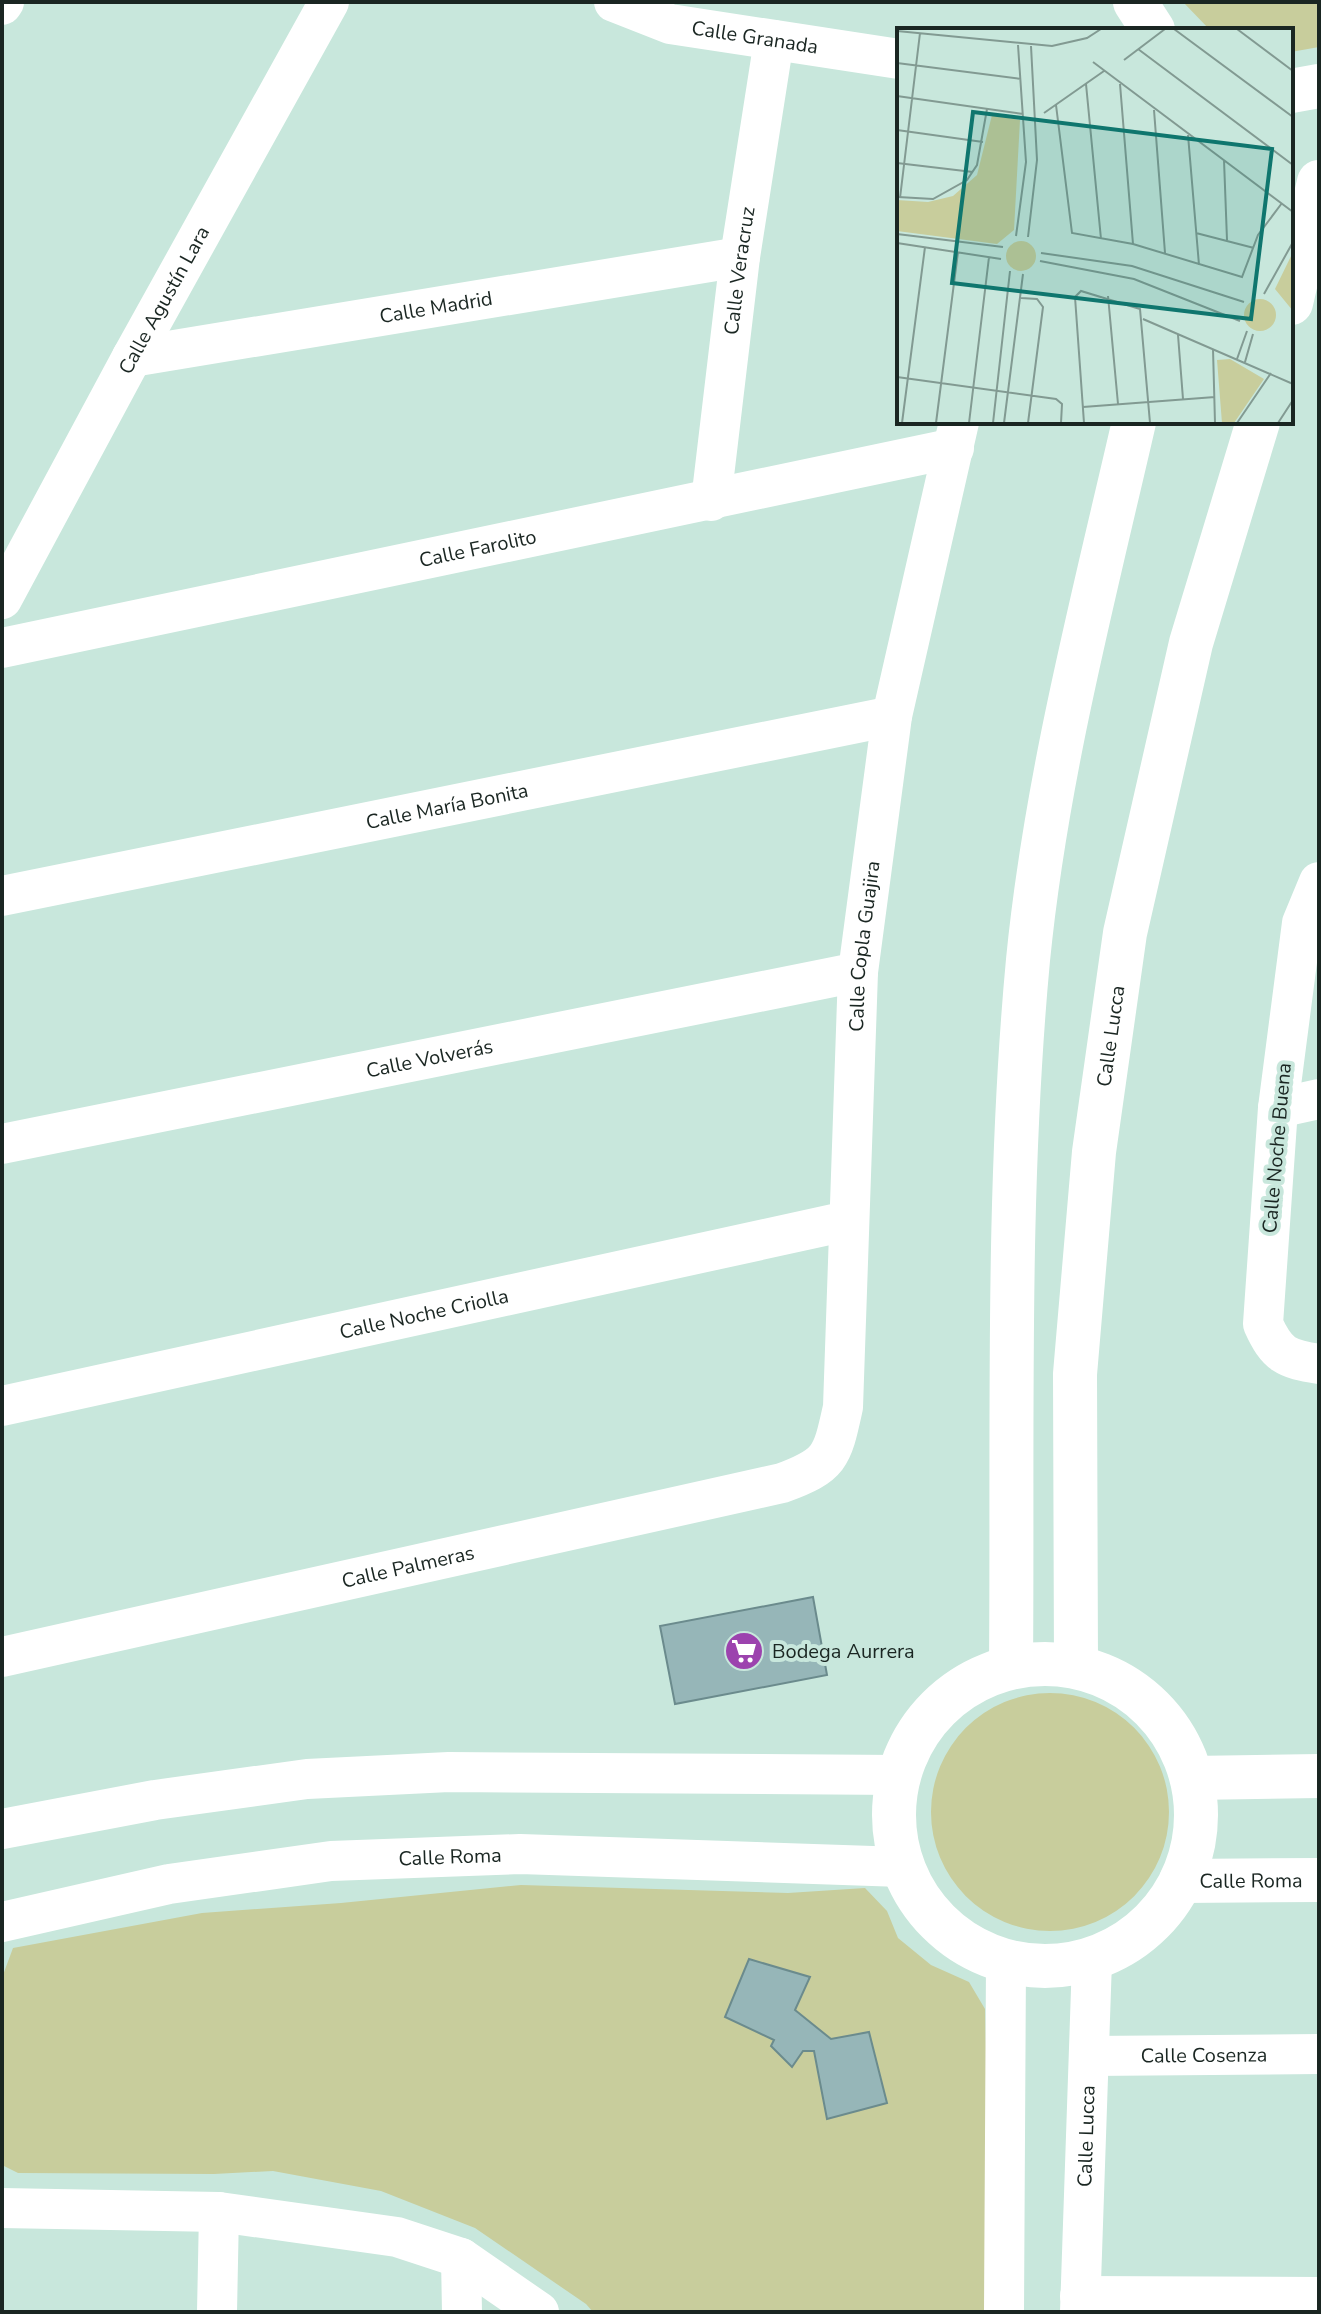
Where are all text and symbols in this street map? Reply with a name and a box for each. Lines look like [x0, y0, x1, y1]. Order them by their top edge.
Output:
street label: Calle Granada [690, 14, 820, 60]
inset map [897, 28, 1293, 424]
street label: Calle Veracruz [717, 205, 761, 336]
street label: Calle Agustín Lara [112, 221, 216, 379]
street label: Calle Madrid [377, 284, 494, 330]
street label: Calle Farolito [417, 523, 539, 574]
street label: Calle María Bonita [364, 776, 530, 836]
street label: Calle Copla Guajira [842, 859, 886, 1032]
street label: Calle Lucca [1090, 984, 1131, 1088]
street label: Calle Volverás [364, 1032, 495, 1084]
street label: Calle Noche Buena [1256, 1062, 1298, 1234]
street label: Calle Noche Criolla [337, 1282, 511, 1345]
street label: Calle Palmeras [339, 1539, 477, 1594]
supermarket icon: Bodega Aurrera [723, 1630, 765, 1672]
place label: Bodega Aurrera [772, 1638, 915, 1665]
street label: Calle Roma [398, 1841, 502, 1872]
street label: Calle Roma [1199, 1867, 1303, 1894]
street label: Calle Cosenza [1141, 2041, 1267, 2069]
street label: Calle Lucca [1071, 2085, 1101, 2188]

